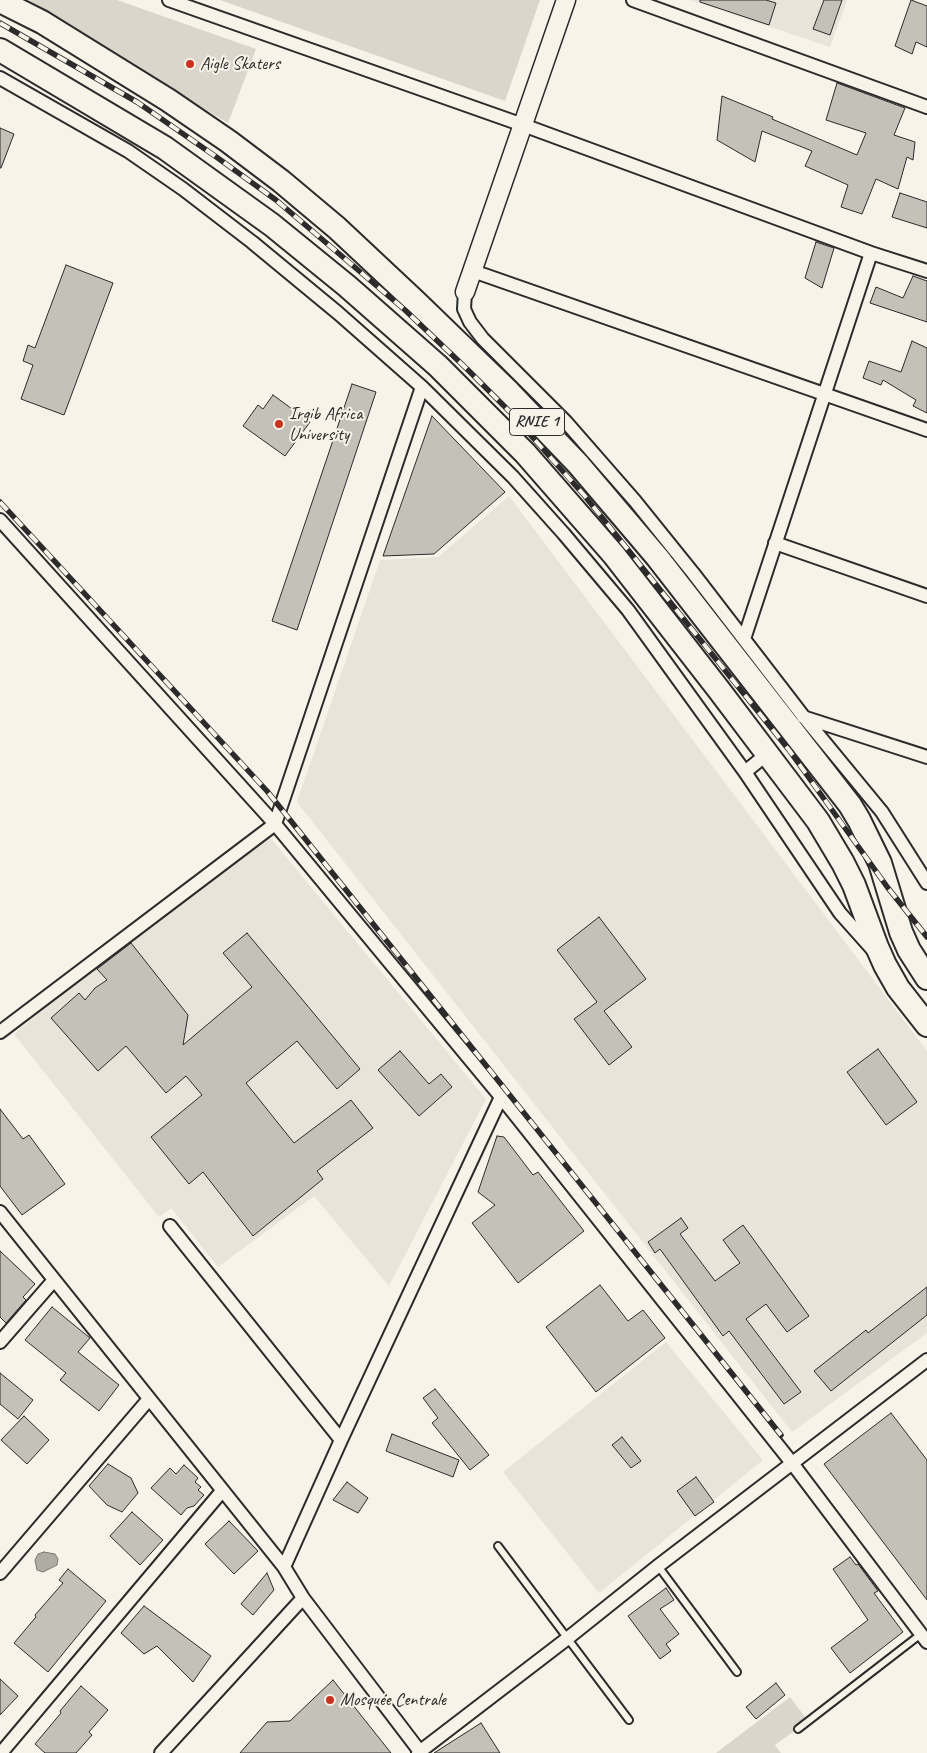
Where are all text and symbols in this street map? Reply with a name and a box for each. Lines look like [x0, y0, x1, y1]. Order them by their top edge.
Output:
place label: Aigle Skaters [200, 53, 280, 75]
marker: Aigle Skaters [184, 58, 196, 70]
place label: Irgib Africa University [289, 403, 362, 446]
road number: RNIE 1 [510, 408, 564, 436]
marker: Irgib Africa University [273, 418, 285, 430]
place label: Mosquée Centrale [340, 1689, 446, 1711]
marker: Mosquée Centrale [324, 1694, 336, 1706]

